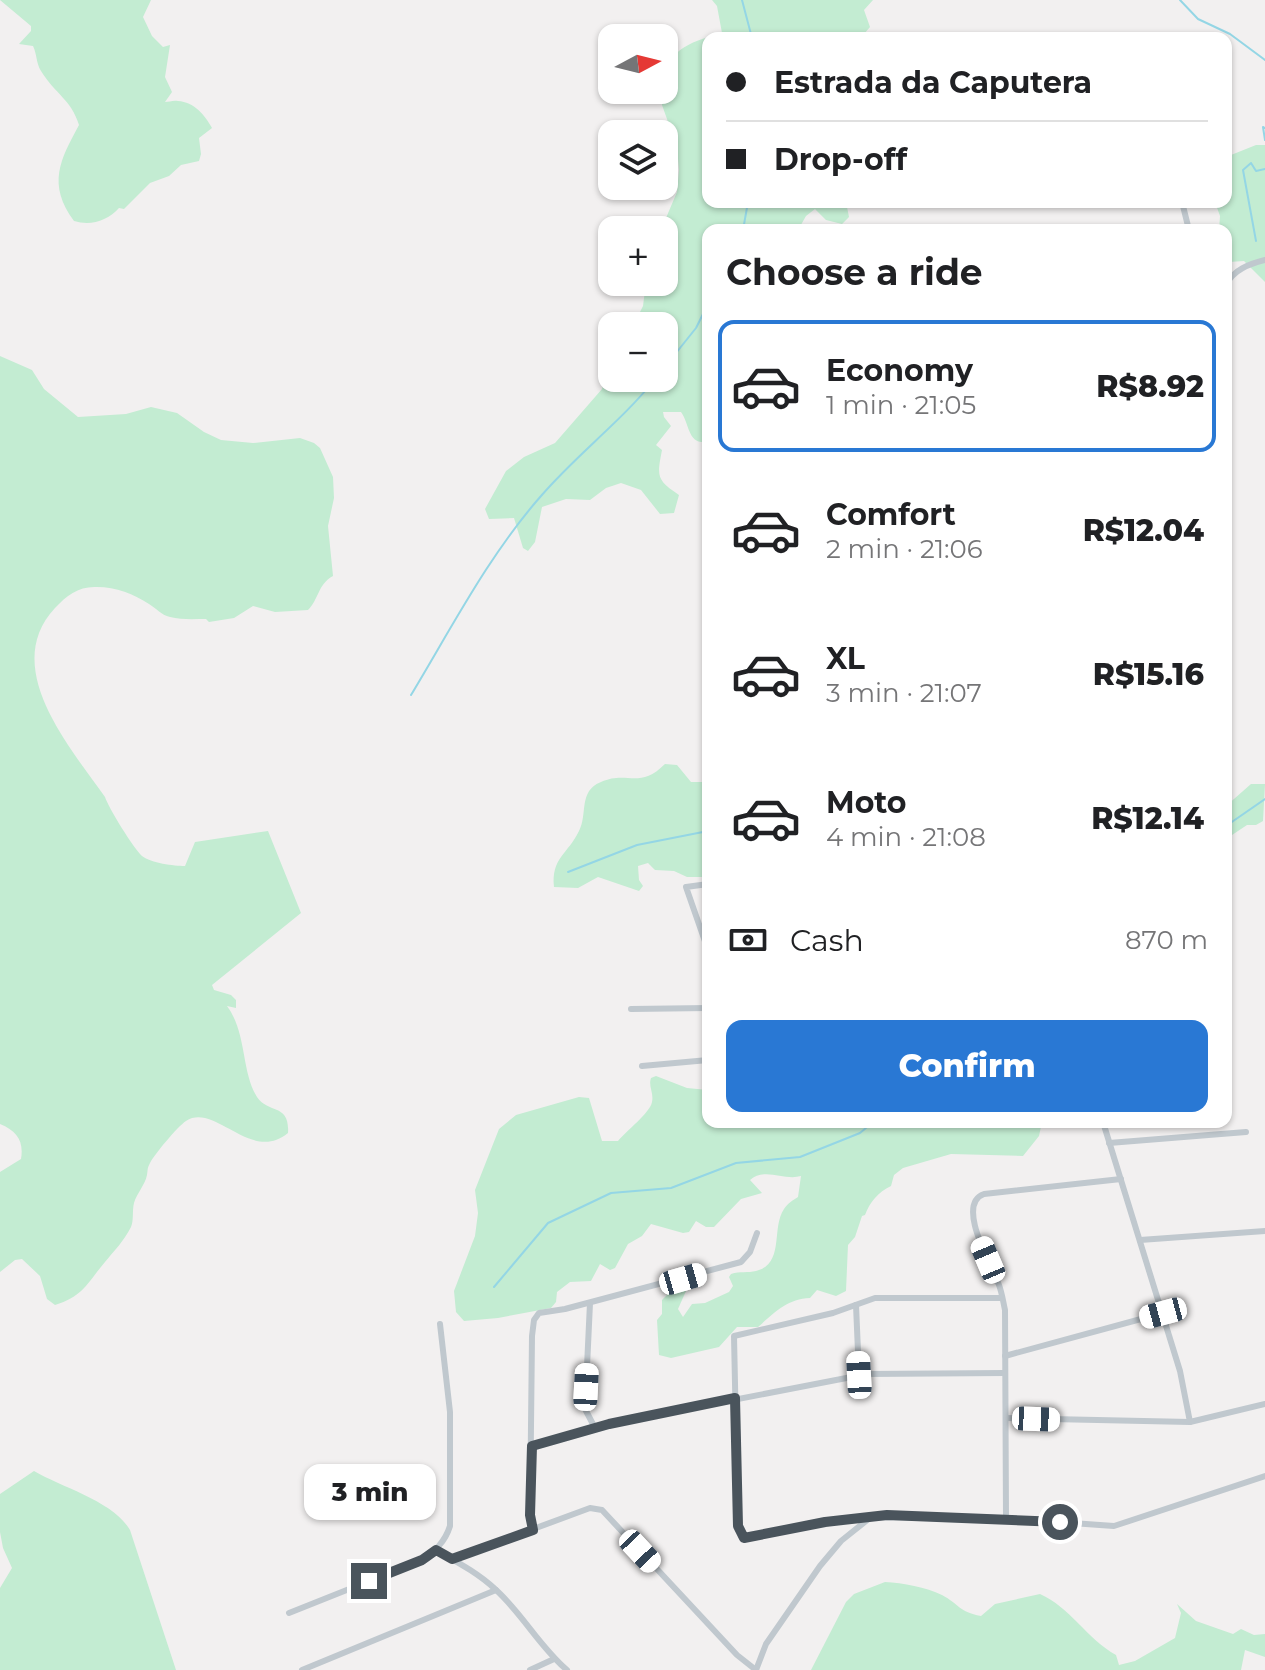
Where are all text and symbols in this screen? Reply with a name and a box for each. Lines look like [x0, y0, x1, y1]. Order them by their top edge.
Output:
north arrow [598, 24, 678, 104]
map controls [598, 24, 678, 392]
text: Estrada da Caputera [774, 64, 1092, 101]
button: layers [598, 120, 678, 200]
text: Drop-off [774, 141, 907, 178]
button: + [598, 216, 678, 296]
text: Choose a ride [726, 250, 983, 294]
button: − [598, 312, 678, 392]
icon: car [730, 350, 802, 422]
text: Economy [826, 352, 973, 389]
text: R$8.92 [1096, 368, 1204, 405]
text: 1 min · 21:05 [826, 389, 976, 421]
icon: car [730, 494, 802, 566]
text: Comfort [826, 496, 956, 533]
text: R$12.04 [1083, 512, 1204, 549]
text: 2 min · 21:06 [826, 533, 983, 565]
icon: car [730, 638, 802, 710]
text: XL [826, 640, 865, 677]
text: R$15.16 [1093, 656, 1204, 693]
text: 3 min · 21:07 [826, 677, 982, 709]
icon: car [730, 782, 802, 854]
text: Moto [826, 784, 907, 821]
text: R$12.14 [1091, 800, 1204, 837]
text: 4 min · 21:08 [826, 821, 986, 853]
icon: cash [726, 918, 770, 962]
text: Cash [790, 922, 864, 959]
text: 870 m [1125, 924, 1208, 956]
button: Confirm [726, 1020, 1208, 1112]
car [968, 1233, 1008, 1287]
car [657, 1261, 709, 1297]
car [1137, 1295, 1189, 1331]
car [846, 1350, 872, 1400]
car [573, 1362, 599, 1412]
car [1012, 1406, 1060, 1432]
callout: 3 min [303, 1465, 435, 1521]
text: 3 min [332, 1476, 408, 1508]
route start [1042, 1504, 1078, 1540]
car [615, 1525, 665, 1577]
route end [351, 1563, 387, 1599]

